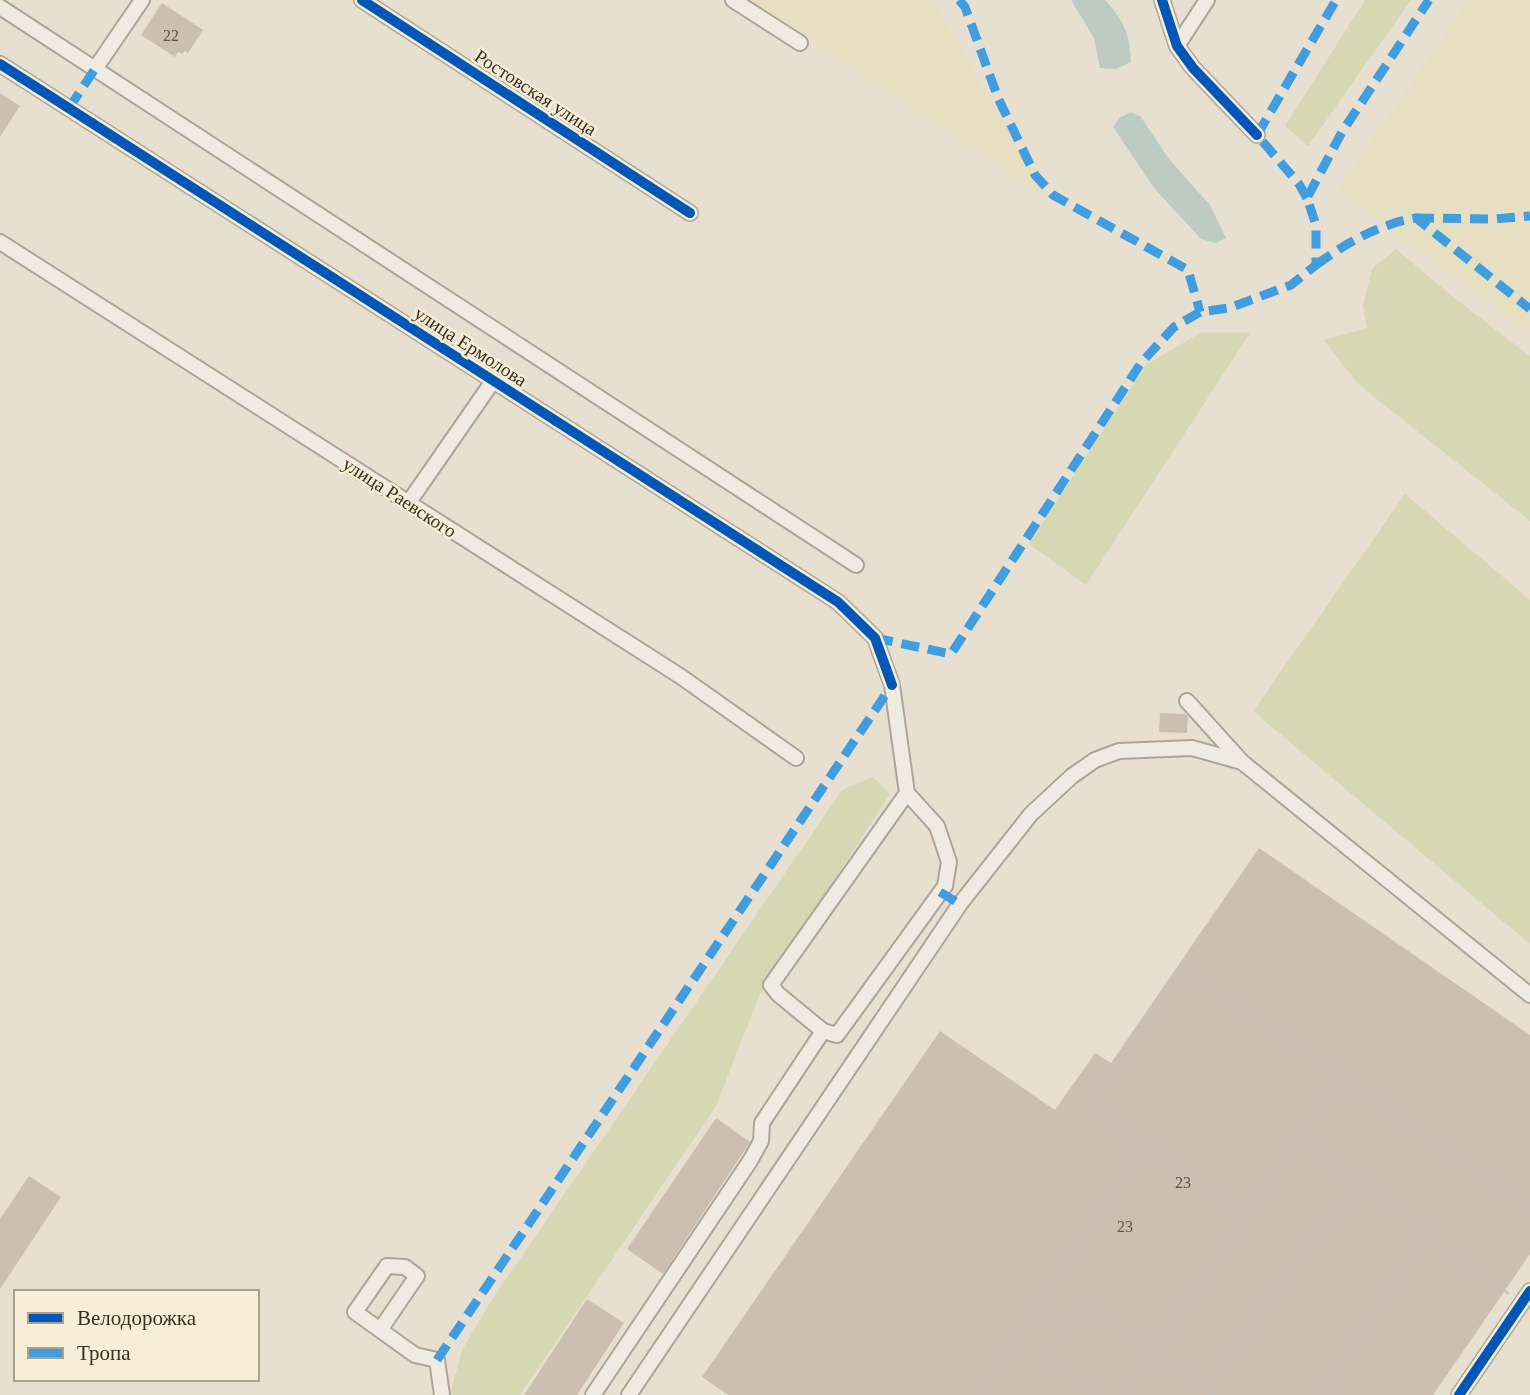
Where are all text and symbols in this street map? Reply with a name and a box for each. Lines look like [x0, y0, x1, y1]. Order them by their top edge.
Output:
house number: 22 [163, 27, 179, 44]
street label: Ростовская улица [471, 45, 601, 140]
street label: улица Ермолова [411, 302, 531, 391]
street label: улица Раевского [339, 453, 460, 542]
house number: 23 [1175, 1174, 1191, 1191]
house number: 23 [1117, 1218, 1133, 1235]
legend [14, 1290, 259, 1381]
text: Велодорожка [77, 1306, 197, 1330]
text: Тропа [77, 1341, 131, 1365]

